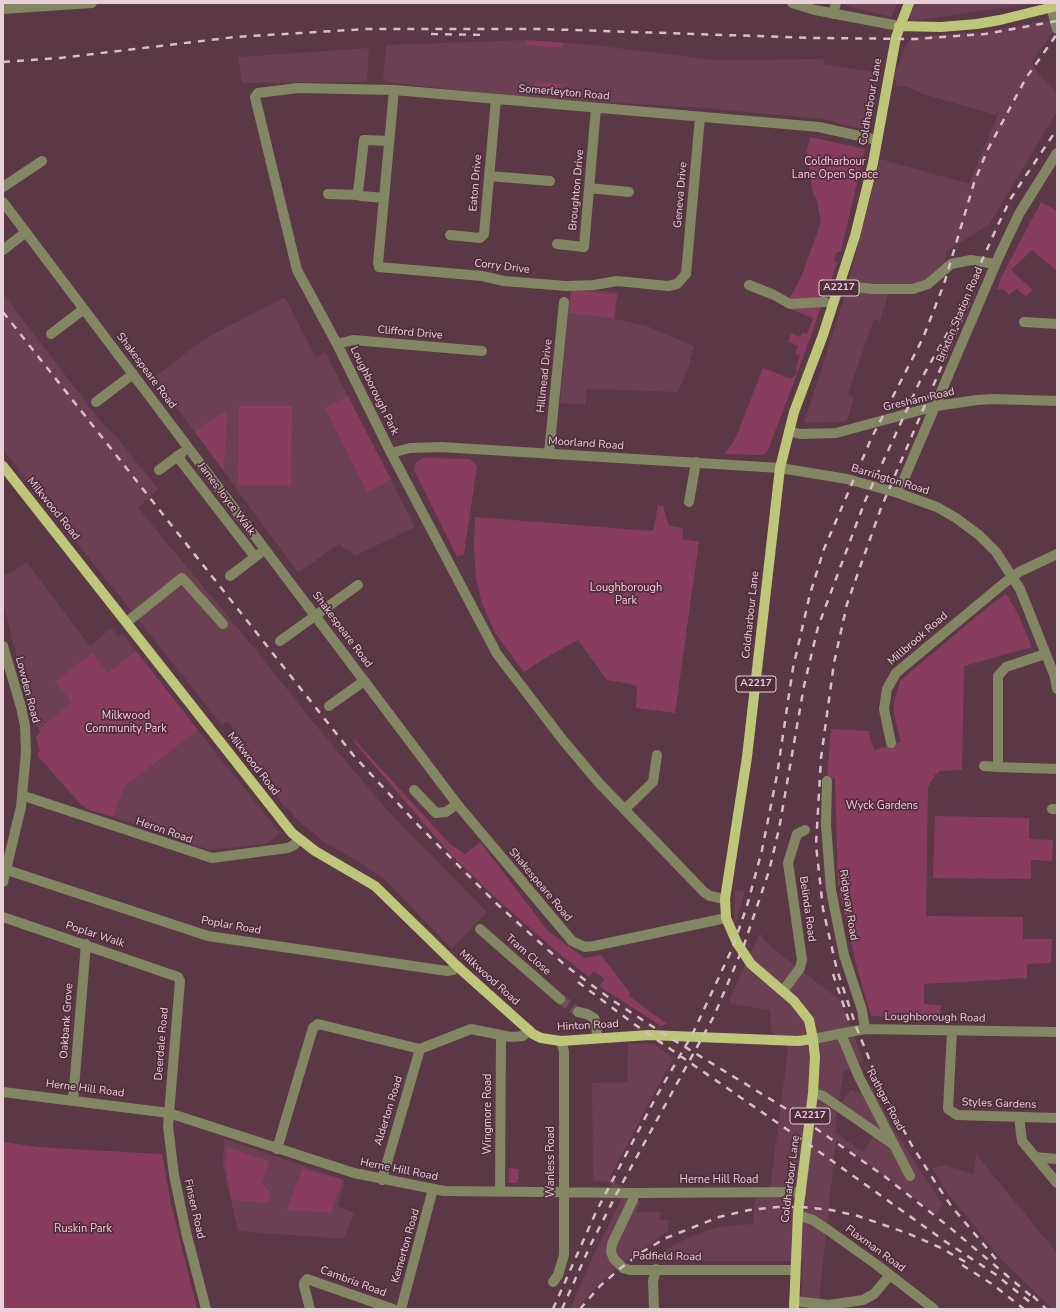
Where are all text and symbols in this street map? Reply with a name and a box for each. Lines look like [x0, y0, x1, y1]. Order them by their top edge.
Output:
street label: Coldharbour Lane [857, 57, 885, 147]
street label: Somerleyton Road [518, 82, 610, 104]
street label: Broughton Drive [567, 149, 587, 231]
street label: Eaton Drive [467, 154, 485, 212]
park label: Coldharbour Lane Open Space [792, 155, 878, 181]
street label: Geneva Drive [672, 161, 690, 229]
street label: Corry Drive [473, 257, 531, 277]
street label: Brixton Station Road [934, 265, 986, 365]
road number: A2217 [819, 280, 859, 296]
street label: Clifford Drive [377, 324, 443, 342]
street label: Shakespeare Road [113, 330, 179, 412]
street label: Hillmead Drive [535, 339, 555, 413]
street label: Loughborough Park [347, 344, 401, 438]
street label: Gresham Road [882, 385, 956, 415]
street label: Moorland Road [548, 435, 624, 453]
street label: James Joyce Walk [194, 460, 258, 538]
street label: Barrington Road [849, 462, 931, 498]
street label: Milkwood Road [24, 475, 82, 543]
street label: Coldharbour Lane [740, 570, 762, 660]
park label: Loughborough Park [590, 581, 662, 607]
street label: Shakespeare Road [309, 589, 375, 671]
street label: Millbrook Road [885, 609, 951, 669]
street label: Lowden Road [12, 655, 42, 725]
road number: A2217 [736, 676, 776, 692]
park label: Milkwood Community Park [85, 709, 167, 735]
street label: Milkwood Road [224, 730, 282, 798]
park label: Wyck Gardens [846, 799, 918, 813]
street label: Heron Road [134, 815, 194, 847]
street label: Shakespeare Road [506, 846, 574, 924]
street label: Ridgway Road [836, 869, 860, 941]
street label: Belinda Road [796, 875, 818, 943]
street label: Poplar Road [200, 914, 262, 938]
street label: Poplar Walk [64, 919, 126, 951]
street label: Tram Close [503, 932, 553, 978]
street label: Milkwood Road [456, 947, 522, 1009]
street label: Oakbank Grove [58, 983, 76, 1059]
street label: Deerdale Road [152, 1007, 172, 1081]
street label: Loughborough Road [885, 1011, 985, 1025]
street label: Hinton Road [557, 1018, 619, 1034]
street label: Rathgar Road [863, 1067, 907, 1133]
street label: Wingmore Road [481, 1073, 495, 1155]
street label: Alderton Road [372, 1075, 406, 1147]
street label: Herne Hill Road [45, 1078, 125, 1100]
street label: Styles Gardens [961, 1096, 1037, 1112]
road number: A2217 [790, 1108, 830, 1124]
street label: Wanless Road [544, 1126, 558, 1198]
street label: Coldharbour Lane [779, 1134, 803, 1224]
street label: Herne Hill Road [359, 1156, 439, 1184]
street label: Herne Hill Road [680, 1173, 758, 1187]
street label: Finsen Road [181, 1178, 207, 1240]
street label: Kemerton Road [389, 1207, 423, 1285]
park label: Ruskin Park [54, 1222, 112, 1236]
street label: Flaxman Road [842, 1223, 908, 1275]
street label: Padfield Road [632, 1250, 702, 1264]
street label: Cambria Road [318, 1264, 388, 1300]

